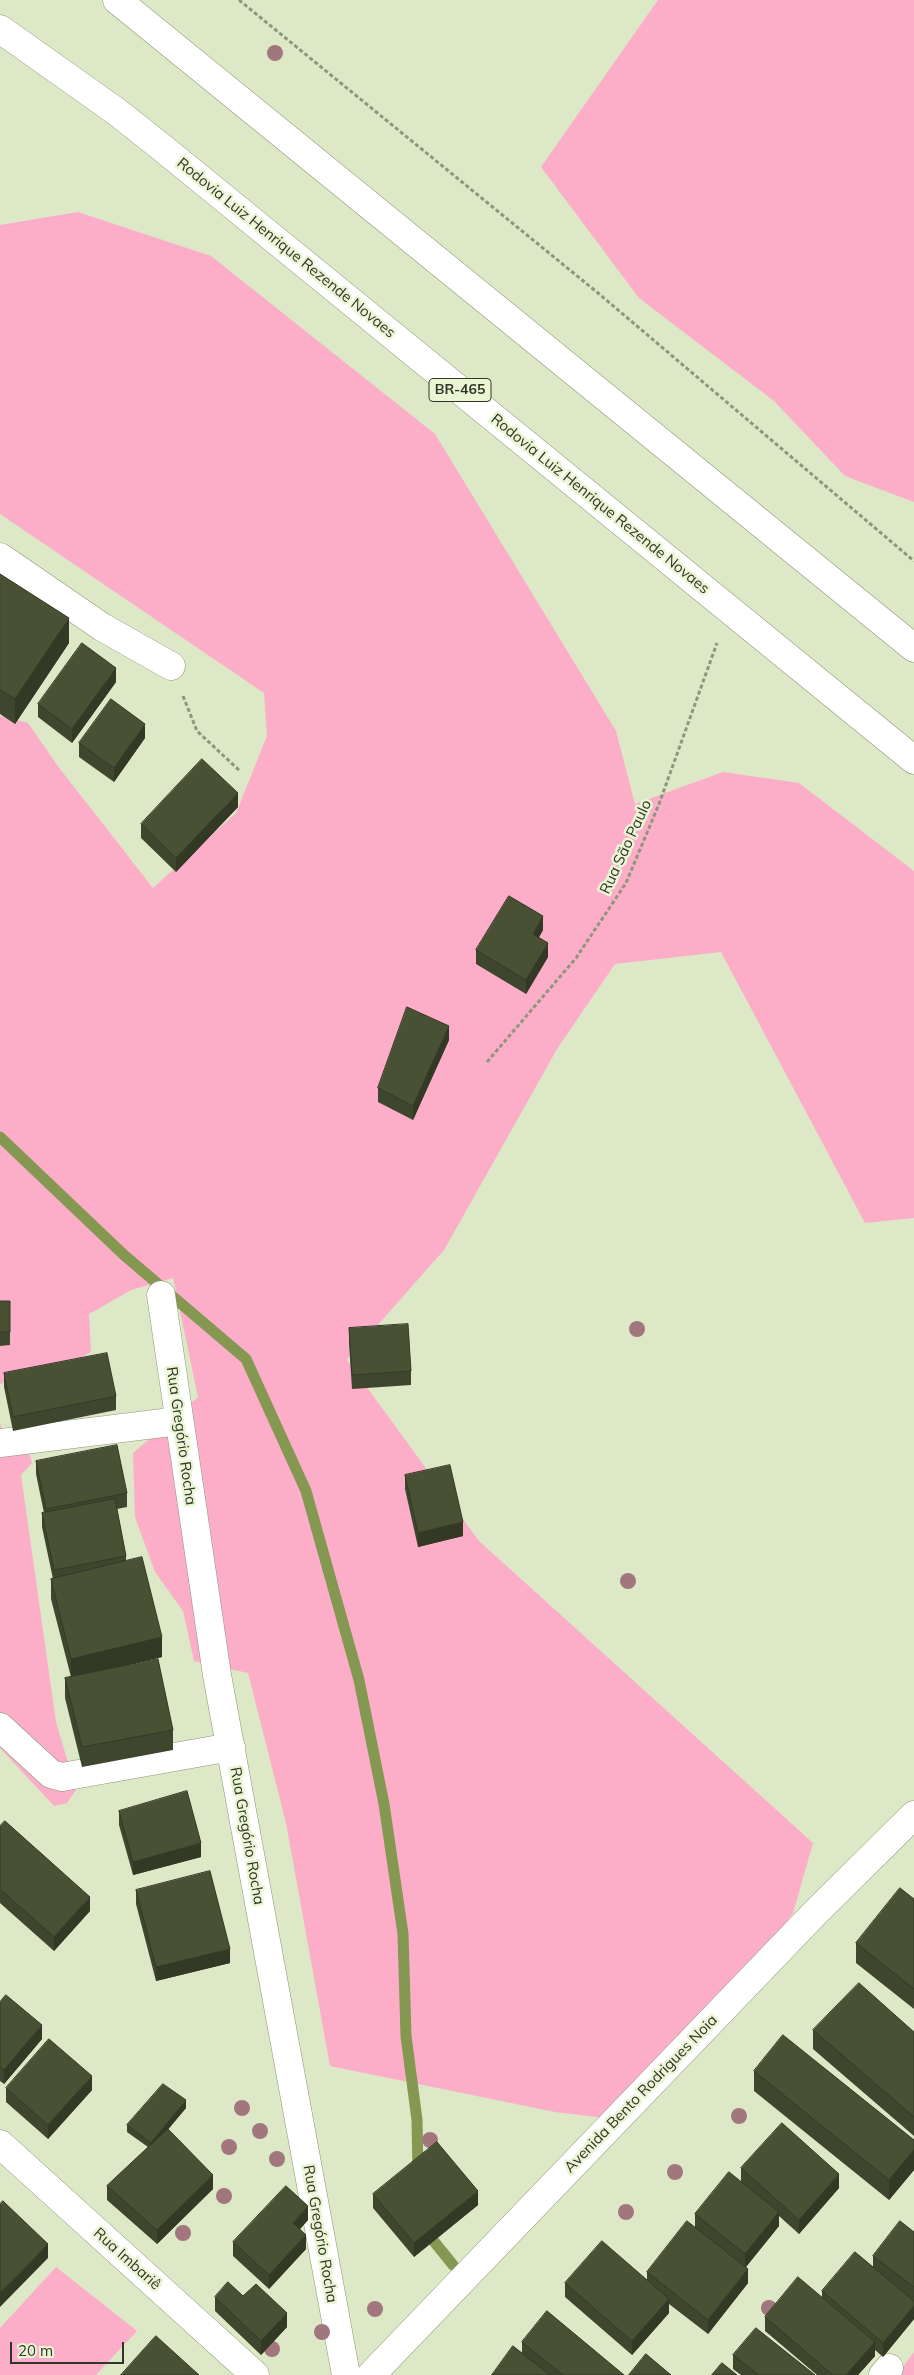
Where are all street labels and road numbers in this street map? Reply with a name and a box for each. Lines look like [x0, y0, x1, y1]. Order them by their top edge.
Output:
street label: Rodovia Luiz Henrique Rezende Novaes [173, 154, 399, 342]
road number: BR-465 [429, 378, 491, 402]
street label: Rodovia Luiz Henrique Rezende Novaes [487, 410, 713, 598]
street label: Rua São Paulo [596, 797, 656, 897]
street label: Rua Gregório Rocha [162, 1366, 200, 1506]
street label: Rua Gregório Rocha [226, 1766, 268, 1906]
street label: Avenida Bento Rodrigues Noia [561, 2011, 721, 2177]
street label: Rua Gregório Rocha [299, 2164, 341, 2304]
street label: Rua Imbariê [90, 2224, 164, 2294]

